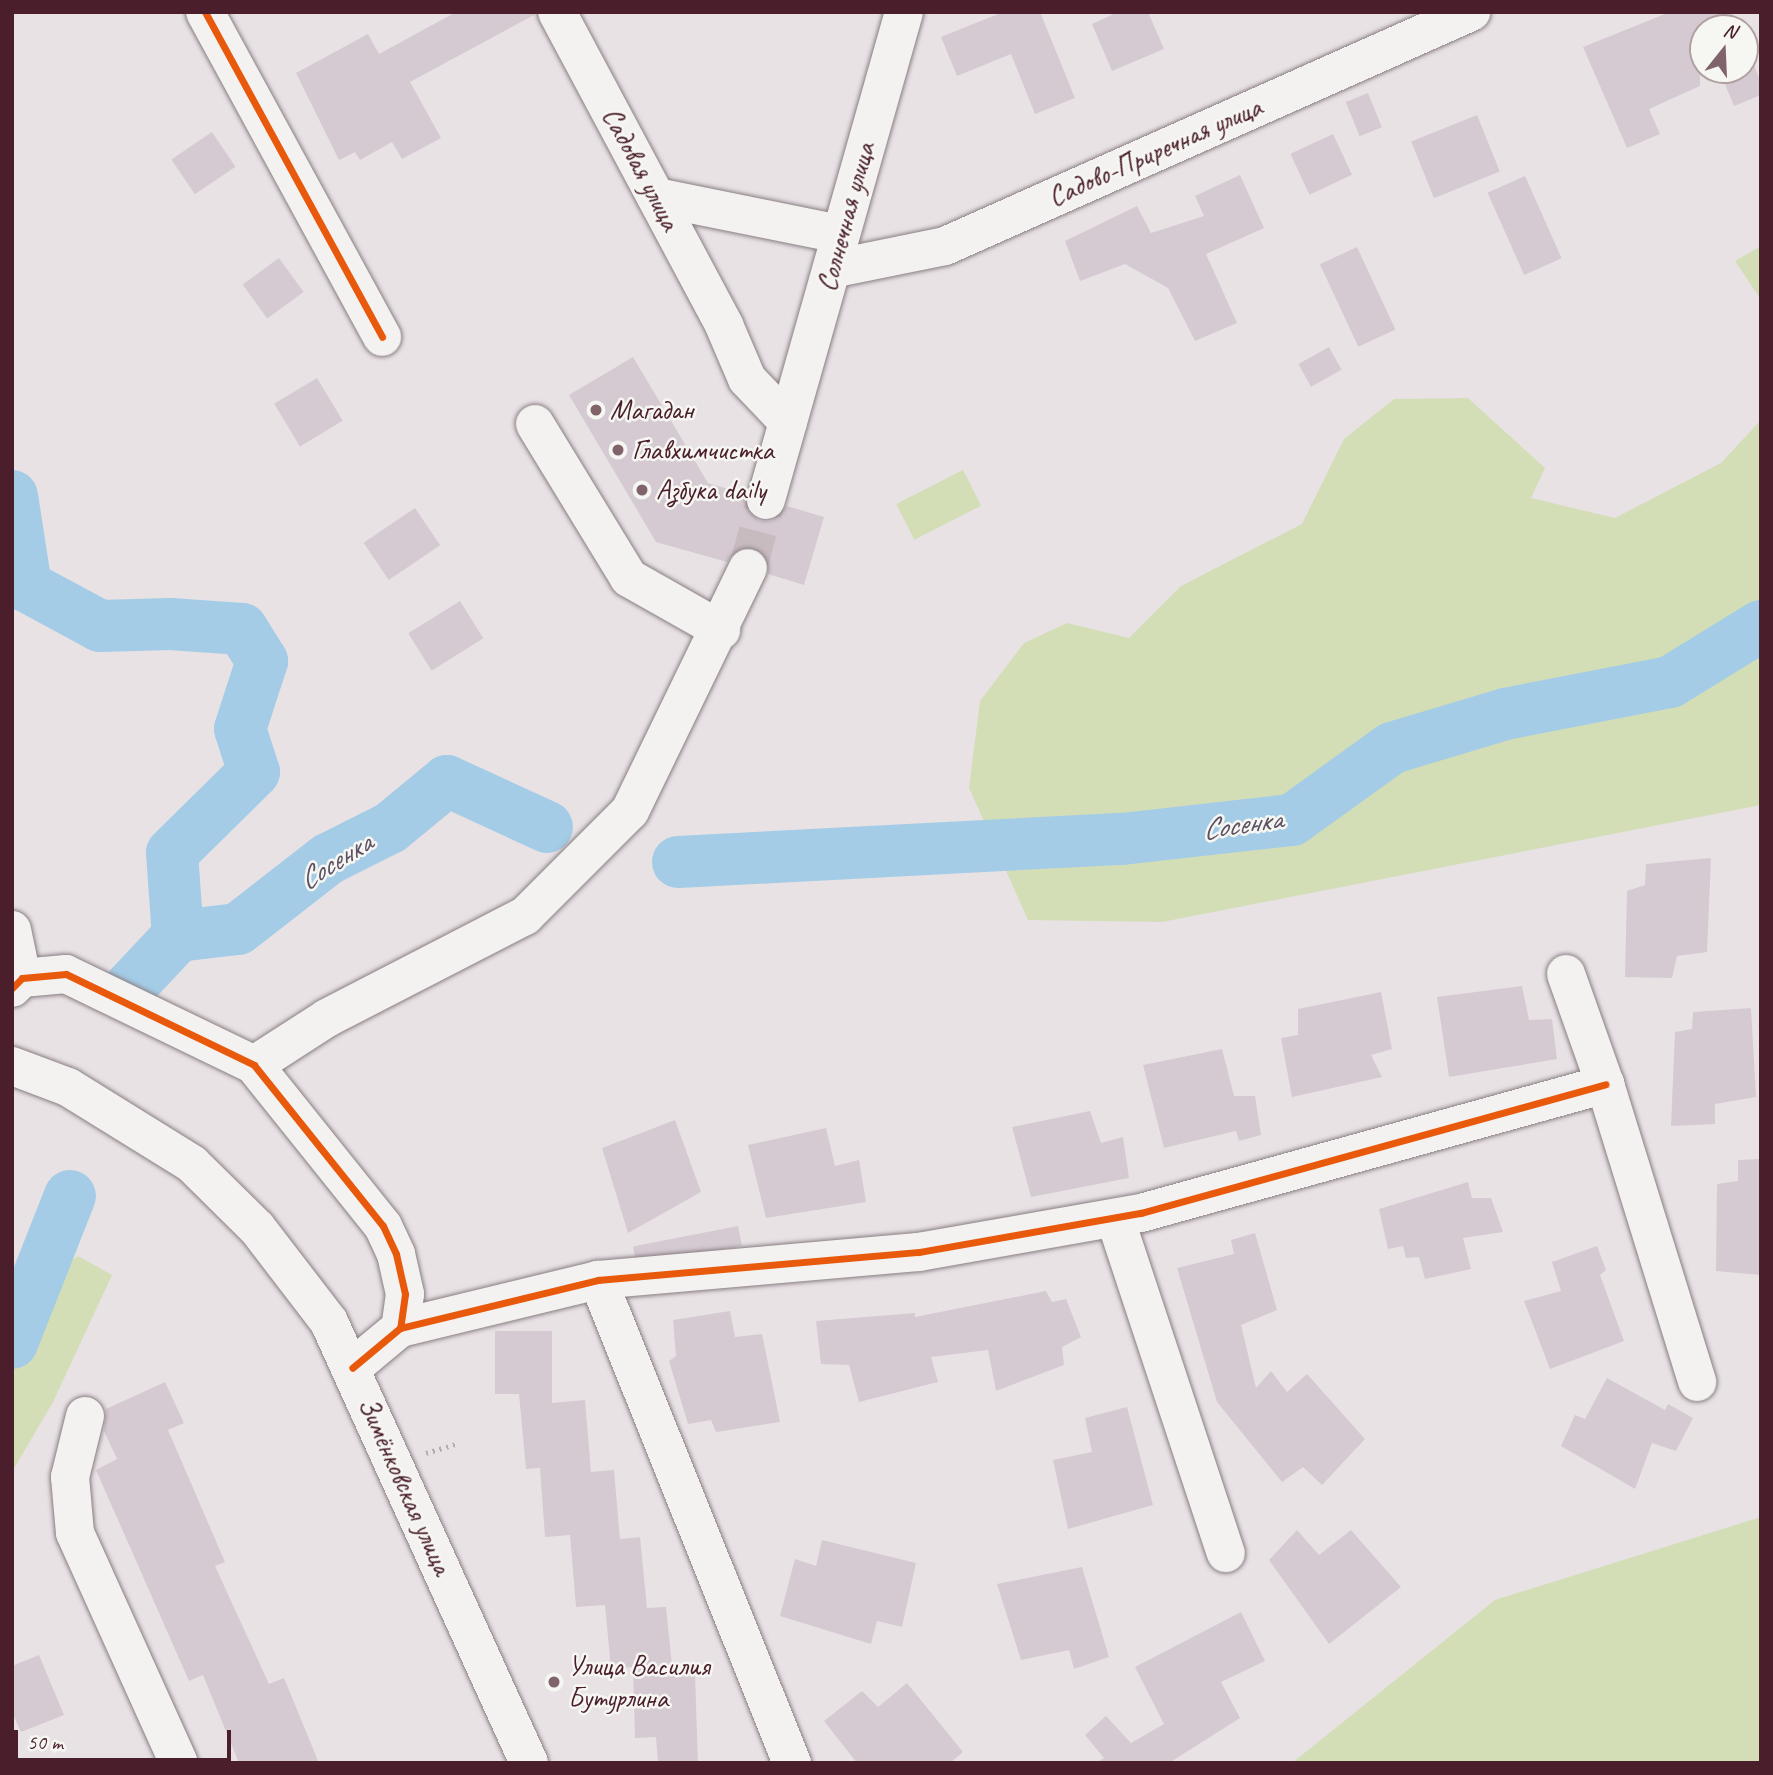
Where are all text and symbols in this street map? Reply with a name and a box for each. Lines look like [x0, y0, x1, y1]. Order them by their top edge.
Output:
north arrow [1689, 14, 1759, 84]
text: N [1721, 18, 1739, 44]
street label: Садово-Приречная улица [1042, 89, 1268, 215]
street label: Садовая улица [594, 101, 688, 237]
street label: Солнечная улица [810, 138, 882, 296]
place label: Магадан [610, 393, 693, 427]
marker: Магадан [588, 402, 604, 418]
place label: Главхимчистка [632, 433, 774, 467]
marker: Главхимчистка [610, 442, 626, 458]
place label: Азбука daily [656, 473, 766, 507]
marker: Азбука daily [634, 482, 650, 498]
water label: Сосенка [1200, 801, 1284, 847]
water label: Сосенка [291, 825, 379, 897]
street label: Зимёнковская улица [351, 1392, 459, 1580]
place label: Улица Василия Бутурлина [568, 1649, 708, 1715]
marker: Улица Василия Бутурлина [546, 1674, 562, 1690]
scale bar [18, 1716, 234, 1760]
text: 50 m [27, 1729, 63, 1755]

